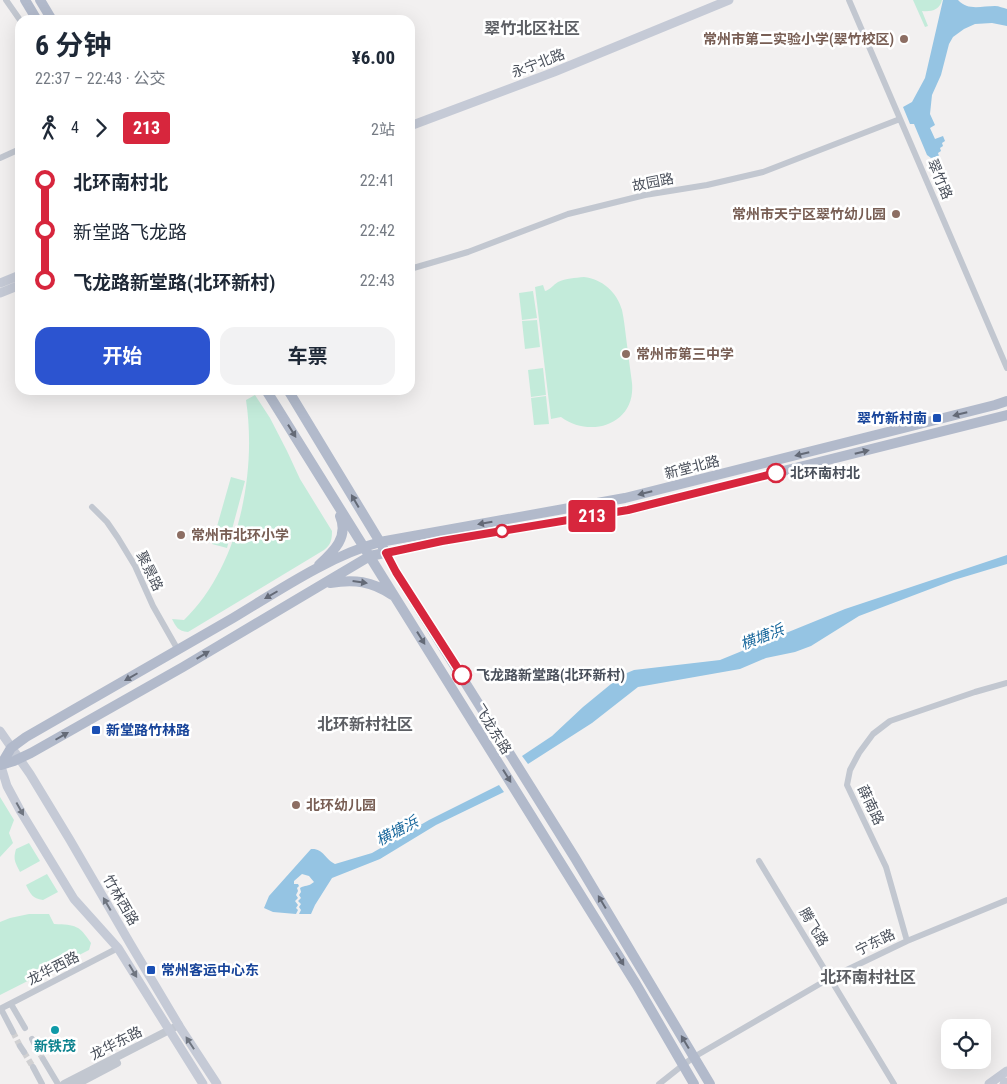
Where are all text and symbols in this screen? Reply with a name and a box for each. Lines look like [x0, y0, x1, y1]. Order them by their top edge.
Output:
district label: 翠竹北区社区 [484, 19, 580, 38]
text: 6 分钟 [35, 29, 112, 62]
place label: 常州市第二实验小学(翠竹校区) [703, 31, 894, 48]
marker: 常州市第二实验小学(翠竹校区) [898, 33, 910, 45]
street label: 永宁北路 [509, 45, 567, 81]
text: ¥6.00 [352, 46, 395, 69]
text: 22:37 – 22:43 · 公交 [35, 69, 165, 88]
icon: walk [35, 114, 63, 142]
icon: forward [87, 114, 115, 142]
text: 213 [133, 117, 160, 138]
text: 4 [71, 118, 79, 137]
text: 2站 [371, 120, 395, 139]
street label: 翠竹路 [924, 157, 956, 201]
street label: 故园路 [631, 170, 675, 194]
text: 北环南村北 [73, 171, 168, 194]
text: 22:41 [360, 171, 395, 190]
place label: 常州市天宁区翠竹幼儿园 [732, 206, 886, 222]
marker: 常州市天宁区翠竹幼儿园 [890, 208, 902, 220]
text: 新堂路飞龙路 [73, 221, 187, 244]
text: 22:42 [360, 221, 395, 240]
text: 飞龙路新堂路(北环新村) [73, 271, 275, 294]
text: 22:43 [360, 271, 395, 290]
button: 开始 [35, 327, 210, 385]
button: 车票 [220, 327, 395, 385]
place label: 常州市第三中学 [636, 346, 734, 362]
marker: 常州市第三中学 [620, 348, 632, 360]
place label: 翠竹新村南 [857, 410, 927, 426]
one-way arrow [953, 410, 968, 418]
marker: 翠竹新村南 [931, 412, 943, 424]
one-way arrow [287, 425, 297, 438]
one-way arrow [854, 448, 869, 456]
one-way arrow [795, 450, 810, 458]
street label: 新堂北路 [663, 452, 721, 482]
marker: 北环南村北 [766, 463, 786, 483]
place label: 北环南村北 [790, 465, 860, 481]
one-way arrow [637, 490, 652, 498]
one-way arrow [350, 494, 359, 507]
line badge: 213 [563, 500, 621, 532]
text: 213 [578, 505, 606, 526]
one-way arrow [477, 520, 493, 528]
unlabelled marker [495, 524, 509, 538]
place label: 常州市北环小学 [191, 527, 289, 543]
marker: 常州市北环小学 [175, 529, 187, 541]
street label: 聚景路 [134, 549, 166, 593]
one-way arrow [353, 578, 369, 586]
one-way arrow [265, 591, 278, 600]
water label: 横塘浜 [738, 620, 788, 653]
one-way arrow [416, 632, 425, 645]
one-way arrow [197, 651, 210, 660]
marker: 飞龙路新堂路(北环新村) [452, 665, 472, 685]
place label: 飞龙路新堂路(北环新村) [476, 667, 625, 684]
one-way arrow [124, 673, 138, 681]
street label: 飞龙东路 [471, 701, 515, 757]
district label: 北环新村社区 [317, 715, 413, 734]
place label: 新堂路竹林路 [106, 722, 190, 738]
marker: 新堂路竹林路 [90, 724, 102, 736]
one-way arrow [55, 731, 68, 740]
one-way arrow [502, 770, 511, 783]
street label: 薛南路 [855, 783, 887, 827]
place label: 北环幼儿园 [306, 797, 376, 813]
marker: 北环幼儿园 [290, 799, 302, 811]
one-way arrow [16, 803, 25, 816]
water label: 横塘浜 [373, 812, 423, 850]
street label: 竹林西路 [100, 872, 142, 928]
one-way arrow [598, 896, 607, 909]
one-way arrow [102, 897, 111, 910]
street label: 腾飞路 [796, 905, 832, 949]
street label: 宁东路 [853, 926, 897, 958]
street label: 龙华西路 [24, 948, 82, 988]
one-way arrow [616, 952, 625, 965]
place label: 常州客运中心东 [161, 962, 259, 978]
one-way arrow [128, 964, 137, 977]
marker: 常州客运中心东 [145, 964, 157, 976]
district label: 北环南村社区 [820, 968, 916, 987]
map controls [941, 1019, 991, 1069]
button: locate [941, 1019, 991, 1069]
street label: 龙华东路 [87, 1023, 145, 1063]
marker: 新铁茂 [49, 1024, 61, 1036]
one-way arrow [681, 1035, 689, 1050]
one-way arrow [185, 1036, 195, 1050]
place label: 新铁茂 [34, 1038, 76, 1054]

